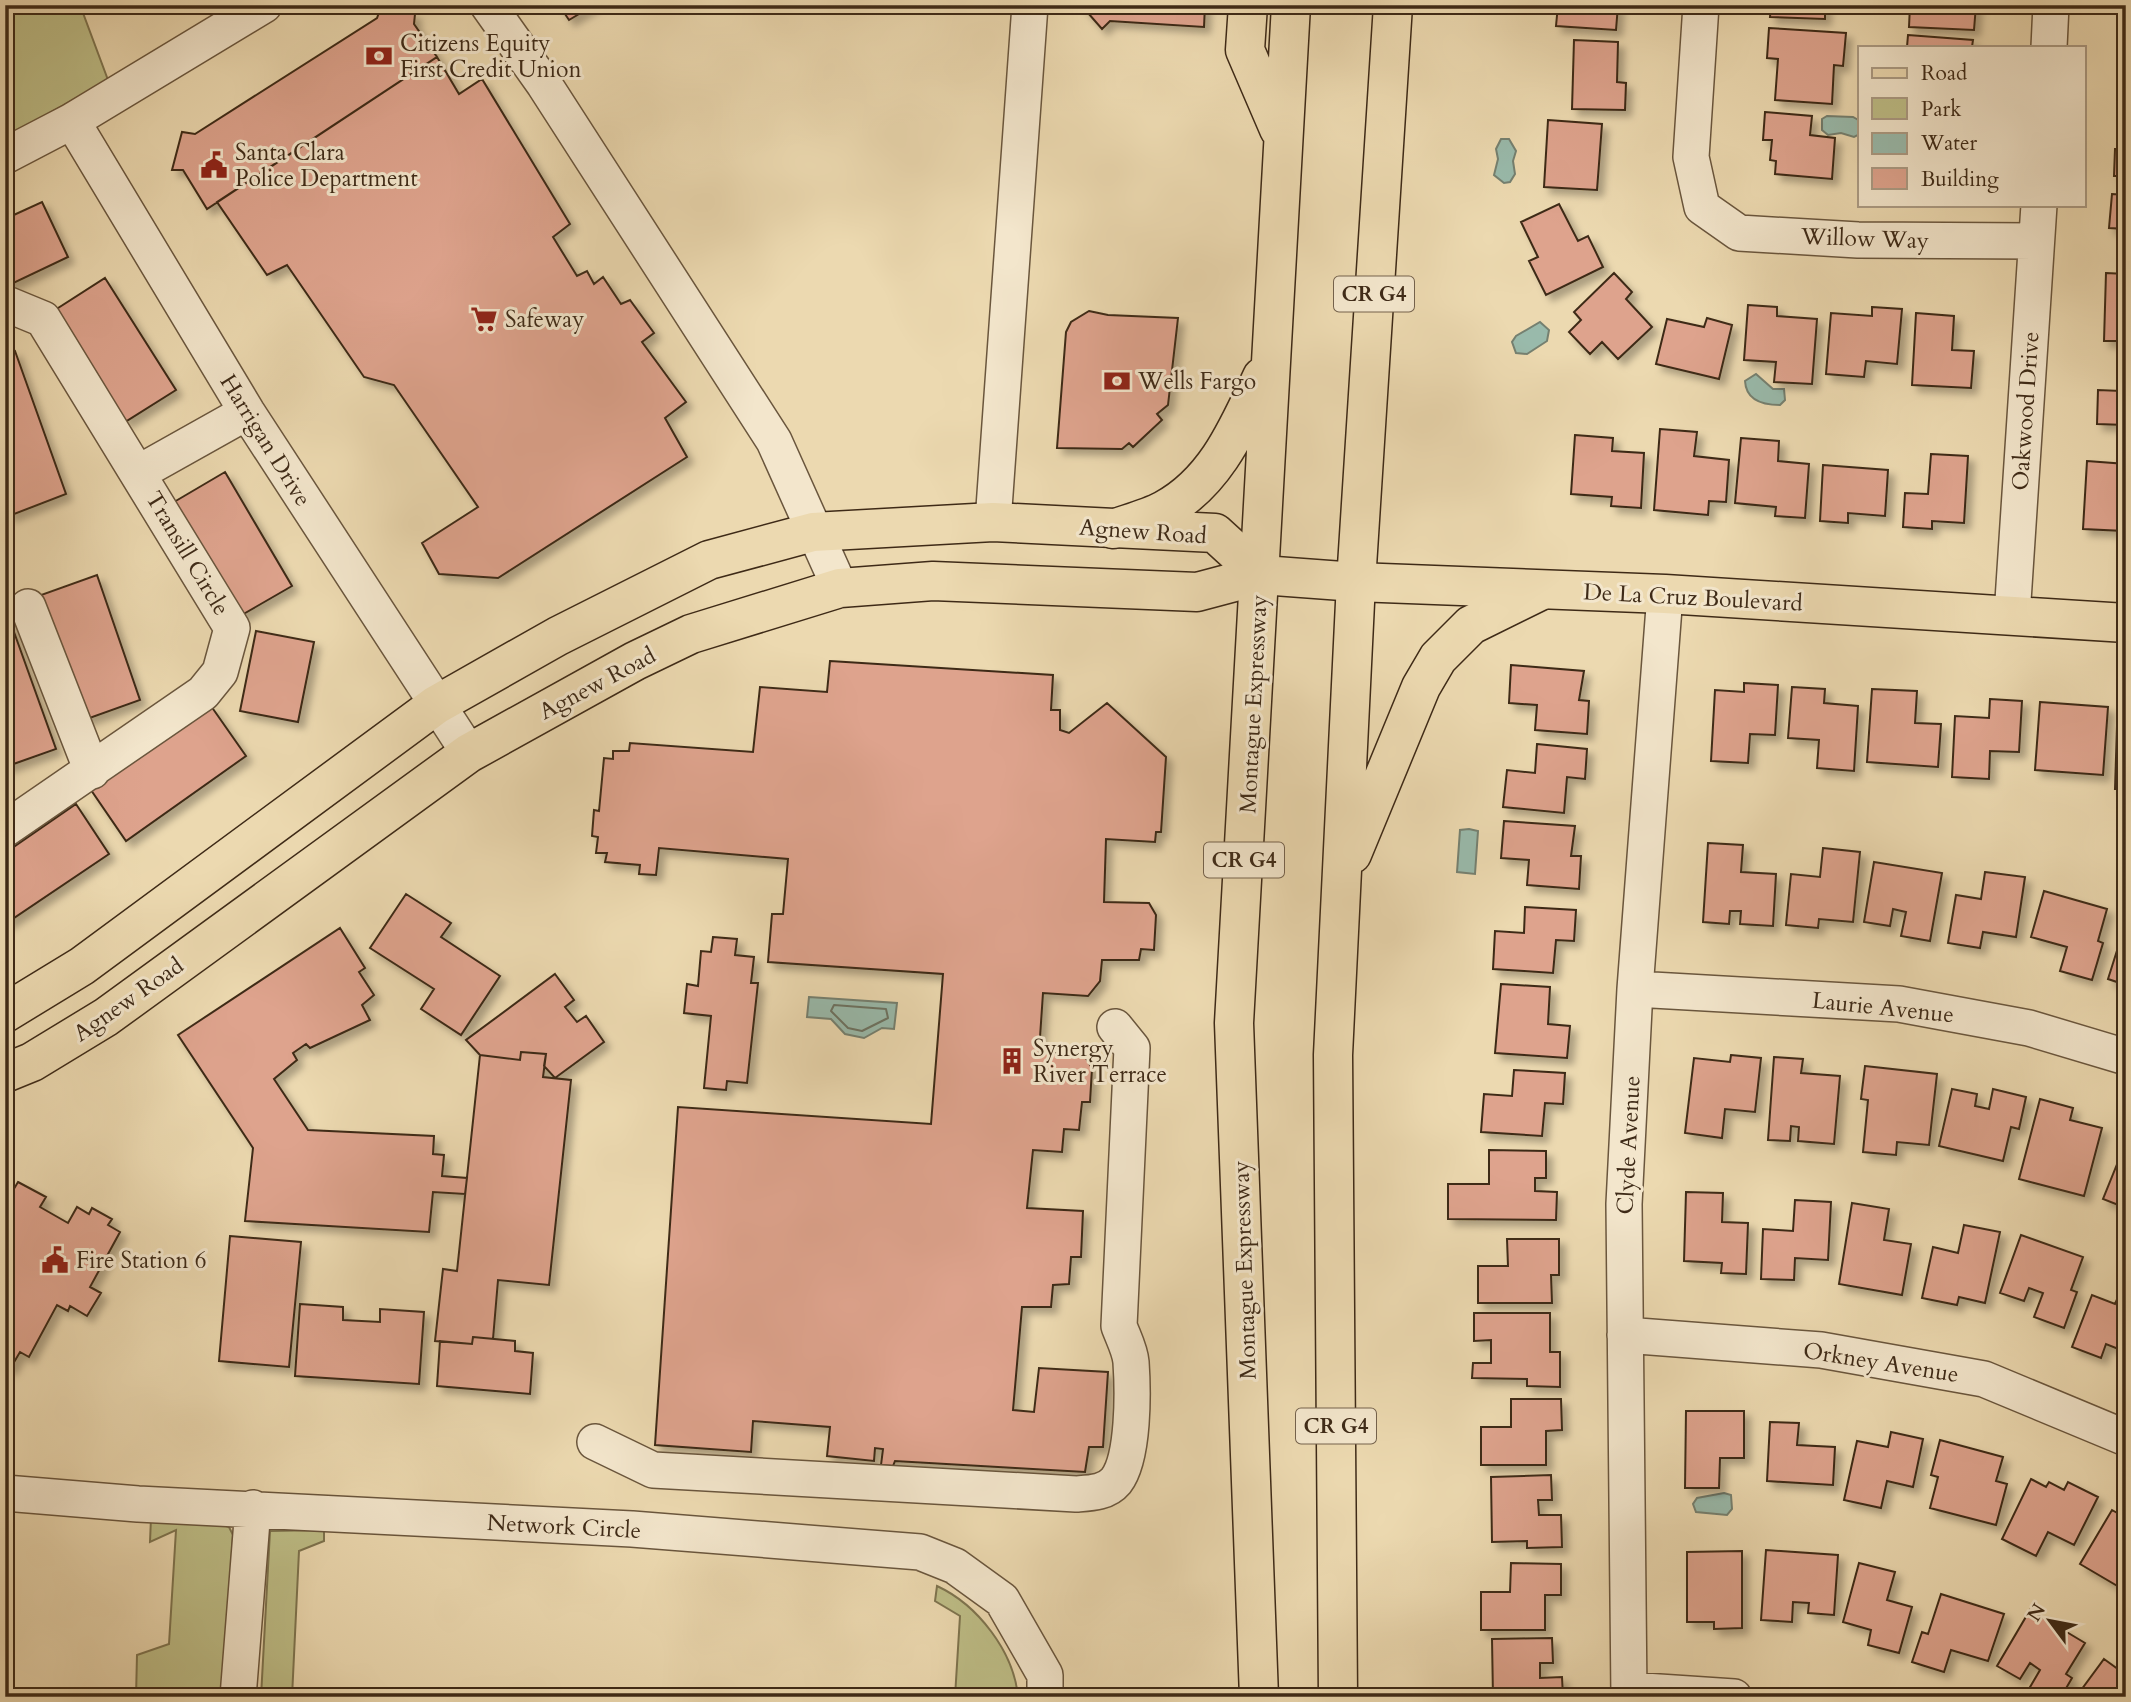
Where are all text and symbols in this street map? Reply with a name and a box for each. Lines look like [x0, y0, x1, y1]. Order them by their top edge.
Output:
place label: Citizens Equity First Credit Union [400, 28, 582, 85]
bank icon: Citizens Equity First Credit Union [364, 41, 394, 71]
legend [1858, 46, 2086, 206]
text: Road [1921, 59, 1967, 88]
text: Park [1921, 95, 1962, 124]
text: Water [1920, 129, 1977, 158]
place label: Santa Clara Police Department [235, 137, 418, 194]
public building icon: Santa Clara Police Department [199, 150, 229, 180]
text: Building [1921, 165, 1999, 194]
street label: Willow Way [1799, 221, 1930, 256]
road number: CR G4 [1334, 276, 1414, 312]
supermarket icon: Safeway [469, 304, 499, 334]
place label: Safeway [505, 304, 584, 335]
street label: Oakwood Drive [2004, 330, 2047, 492]
bank icon: Wells Fargo [1102, 366, 1132, 396]
place label: Wells Fargo [1137, 366, 1256, 397]
street label: Harrigan Drive [213, 368, 318, 512]
street label: Transill Circle [138, 485, 237, 621]
street label: Agnew Road [1078, 512, 1209, 551]
street label: De La Cruz Boulevard [1583, 576, 1804, 619]
street label: Montague Expressway [1232, 594, 1275, 814]
street label: Agnew Road [533, 639, 662, 727]
road number: CR G4 [1204, 842, 1284, 878]
street label: Agnew Road [67, 950, 190, 1049]
street label: Laurie Avenue [1810, 985, 1955, 1030]
place label: Synergy River Terrace [1033, 1033, 1167, 1090]
building icon: Synergy River Terrace [997, 1046, 1027, 1076]
street label: Clyde Avenue [1609, 1075, 1648, 1215]
street label: Montague Expressway [1225, 1160, 1264, 1380]
public building icon: Fire Station 6 [40, 1245, 70, 1275]
place label: Fire Station 6 [76, 1245, 207, 1276]
street label: Orkney Avenue [1801, 1335, 1961, 1390]
road number: CR G4 [1296, 1408, 1376, 1444]
street label: Network Circle [486, 1507, 642, 1546]
north arrow [2016, 1586, 2086, 1656]
text: N [2021, 1598, 2052, 1626]

